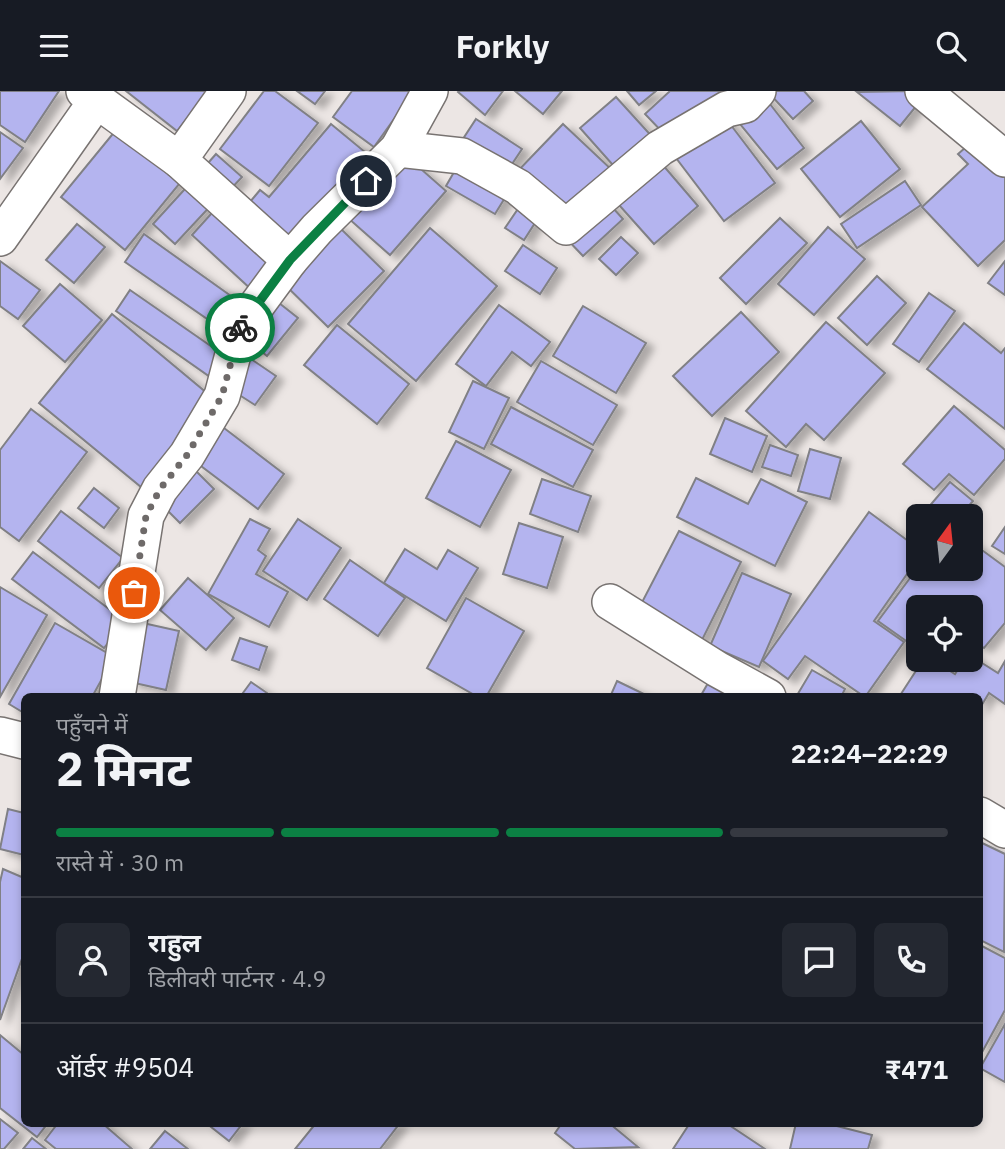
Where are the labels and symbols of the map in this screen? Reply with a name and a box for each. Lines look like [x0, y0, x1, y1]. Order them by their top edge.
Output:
pin [336, 151, 396, 211]
courier [205, 293, 275, 363]
north arrow [906, 504, 984, 581]
pin [104, 563, 164, 623]

